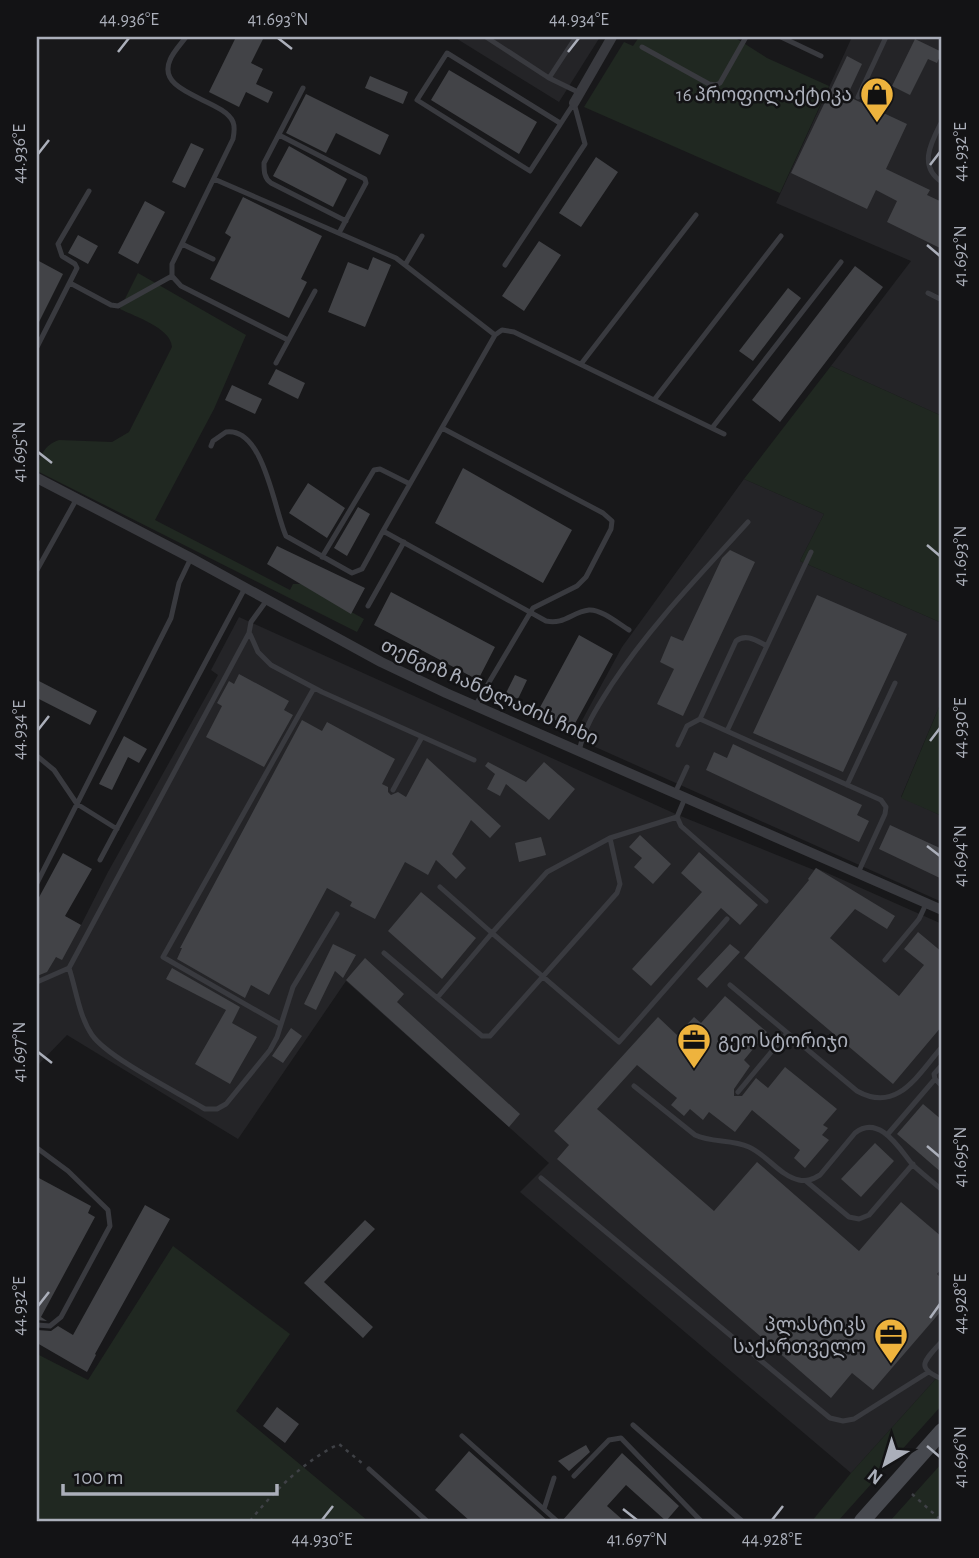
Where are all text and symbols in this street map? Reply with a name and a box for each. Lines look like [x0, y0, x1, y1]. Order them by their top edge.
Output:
text: 44.936°E [99, 11, 159, 29]
text: 41.693°N [248, 11, 308, 29]
text: 44.934°E [549, 11, 609, 29]
shop icon: 16 პროფილაქტიკა [858, 75, 896, 124]
place label: 16 პროფილაქტიკა [676, 85, 852, 107]
text: 44.932°E [952, 122, 970, 182]
text: 44.936°E [11, 124, 29, 184]
text: 41.692°N [952, 225, 970, 287]
text: 41.695°N [11, 422, 29, 482]
text: 41.693°N [952, 526, 970, 586]
street label: თენგიზ ჩანტლაძის ჩიხი [377, 636, 601, 751]
text: 44.930°E [952, 697, 970, 758]
text: 44.934°E [11, 700, 29, 760]
text: 41.694°N [952, 825, 970, 887]
office icon: გეო სტორიჯი [675, 1021, 713, 1070]
text: 41.697°N [11, 1022, 29, 1082]
place label: გეო სტორიჯი [718, 1031, 848, 1052]
text: 41.695°N [952, 1127, 970, 1187]
text: 44.928°E [952, 1273, 970, 1334]
text: 44.932°E [11, 1276, 29, 1336]
place label: პლასტიკს საქართველო [733, 1316, 866, 1359]
office icon: პლასტიკს საქართველო [872, 1316, 910, 1365]
text: 41.696°N [952, 1426, 970, 1488]
north arrow [850, 1428, 920, 1498]
scale bar [63, 1453, 276, 1497]
text: N [864, 1465, 887, 1488]
text: 100 m [74, 1467, 124, 1488]
text: 44.930°E [292, 1531, 353, 1549]
text: 41.697°N [607, 1531, 667, 1549]
text: 44.928°E [742, 1531, 803, 1549]

